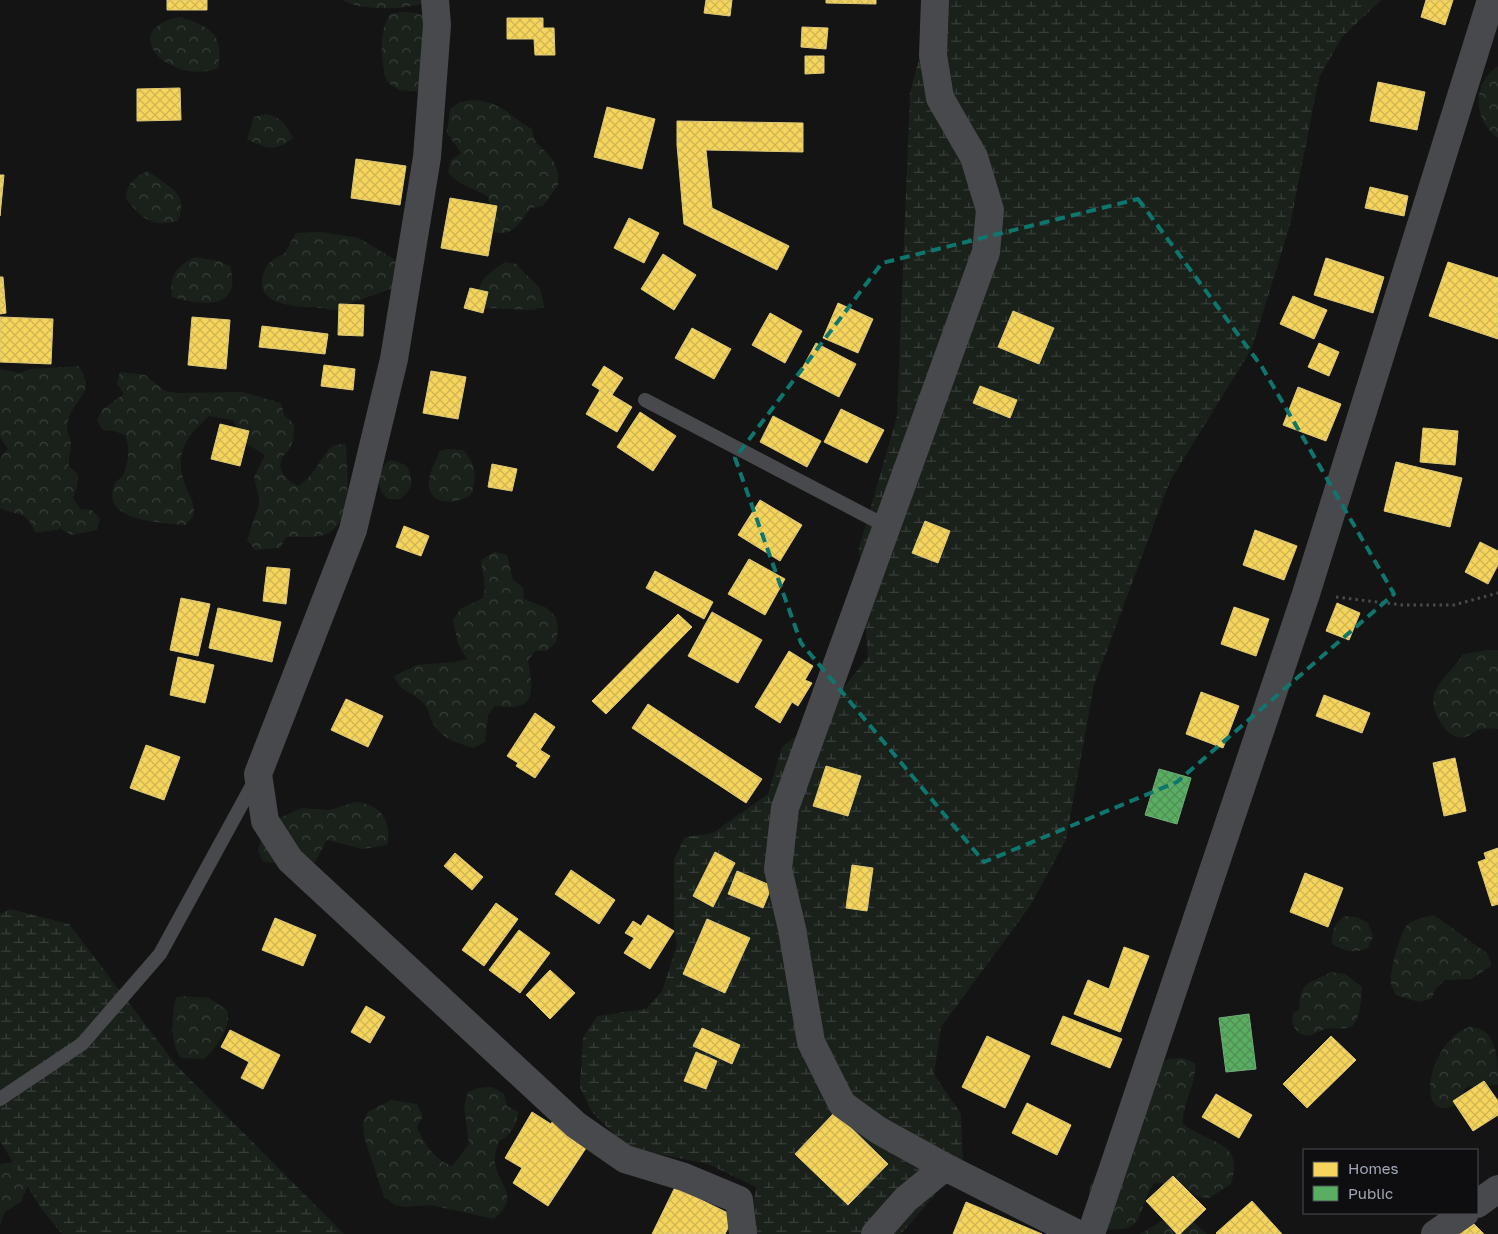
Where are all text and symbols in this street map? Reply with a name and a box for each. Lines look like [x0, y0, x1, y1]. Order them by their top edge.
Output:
legend [1303, 1149, 1478, 1214]
text: Homes [1348, 1159, 1398, 1177]
text: Public [1348, 1184, 1393, 1202]

